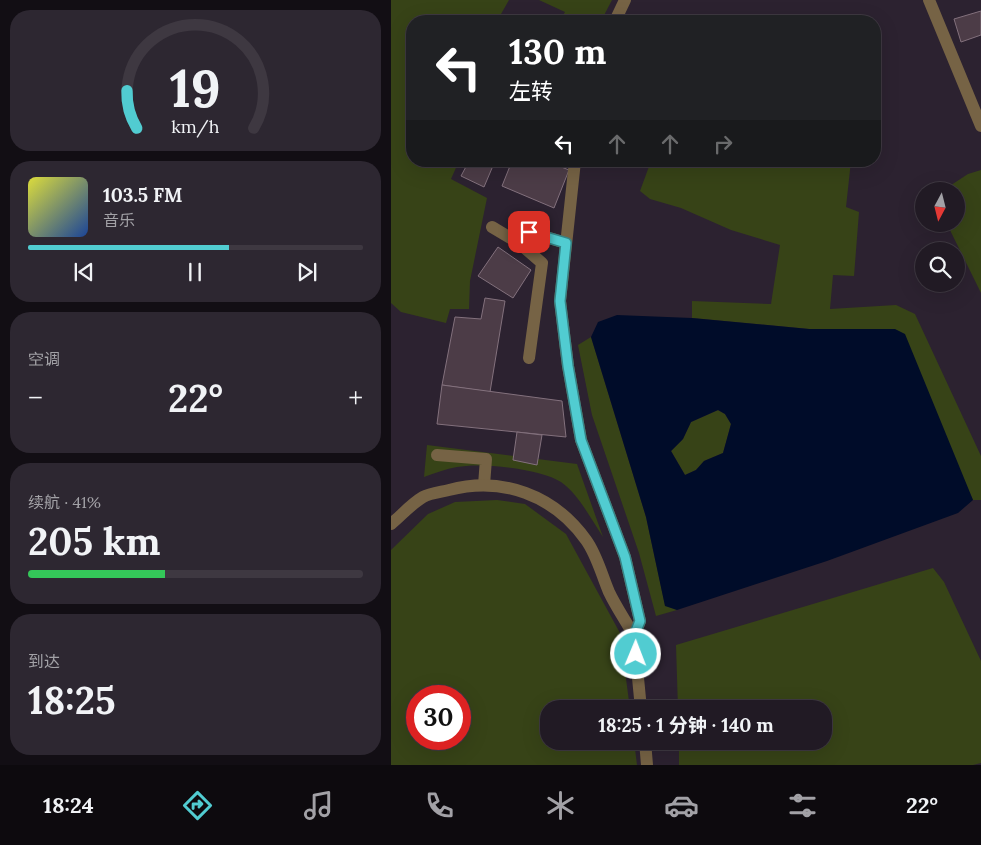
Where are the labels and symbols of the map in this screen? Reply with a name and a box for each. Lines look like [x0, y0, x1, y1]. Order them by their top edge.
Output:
north arrow [915, 182, 965, 232]
pin [508, 211, 550, 253]
position arrow [609, 627, 661, 679]
speed limit sign: 30 [406, 685, 471, 750]

